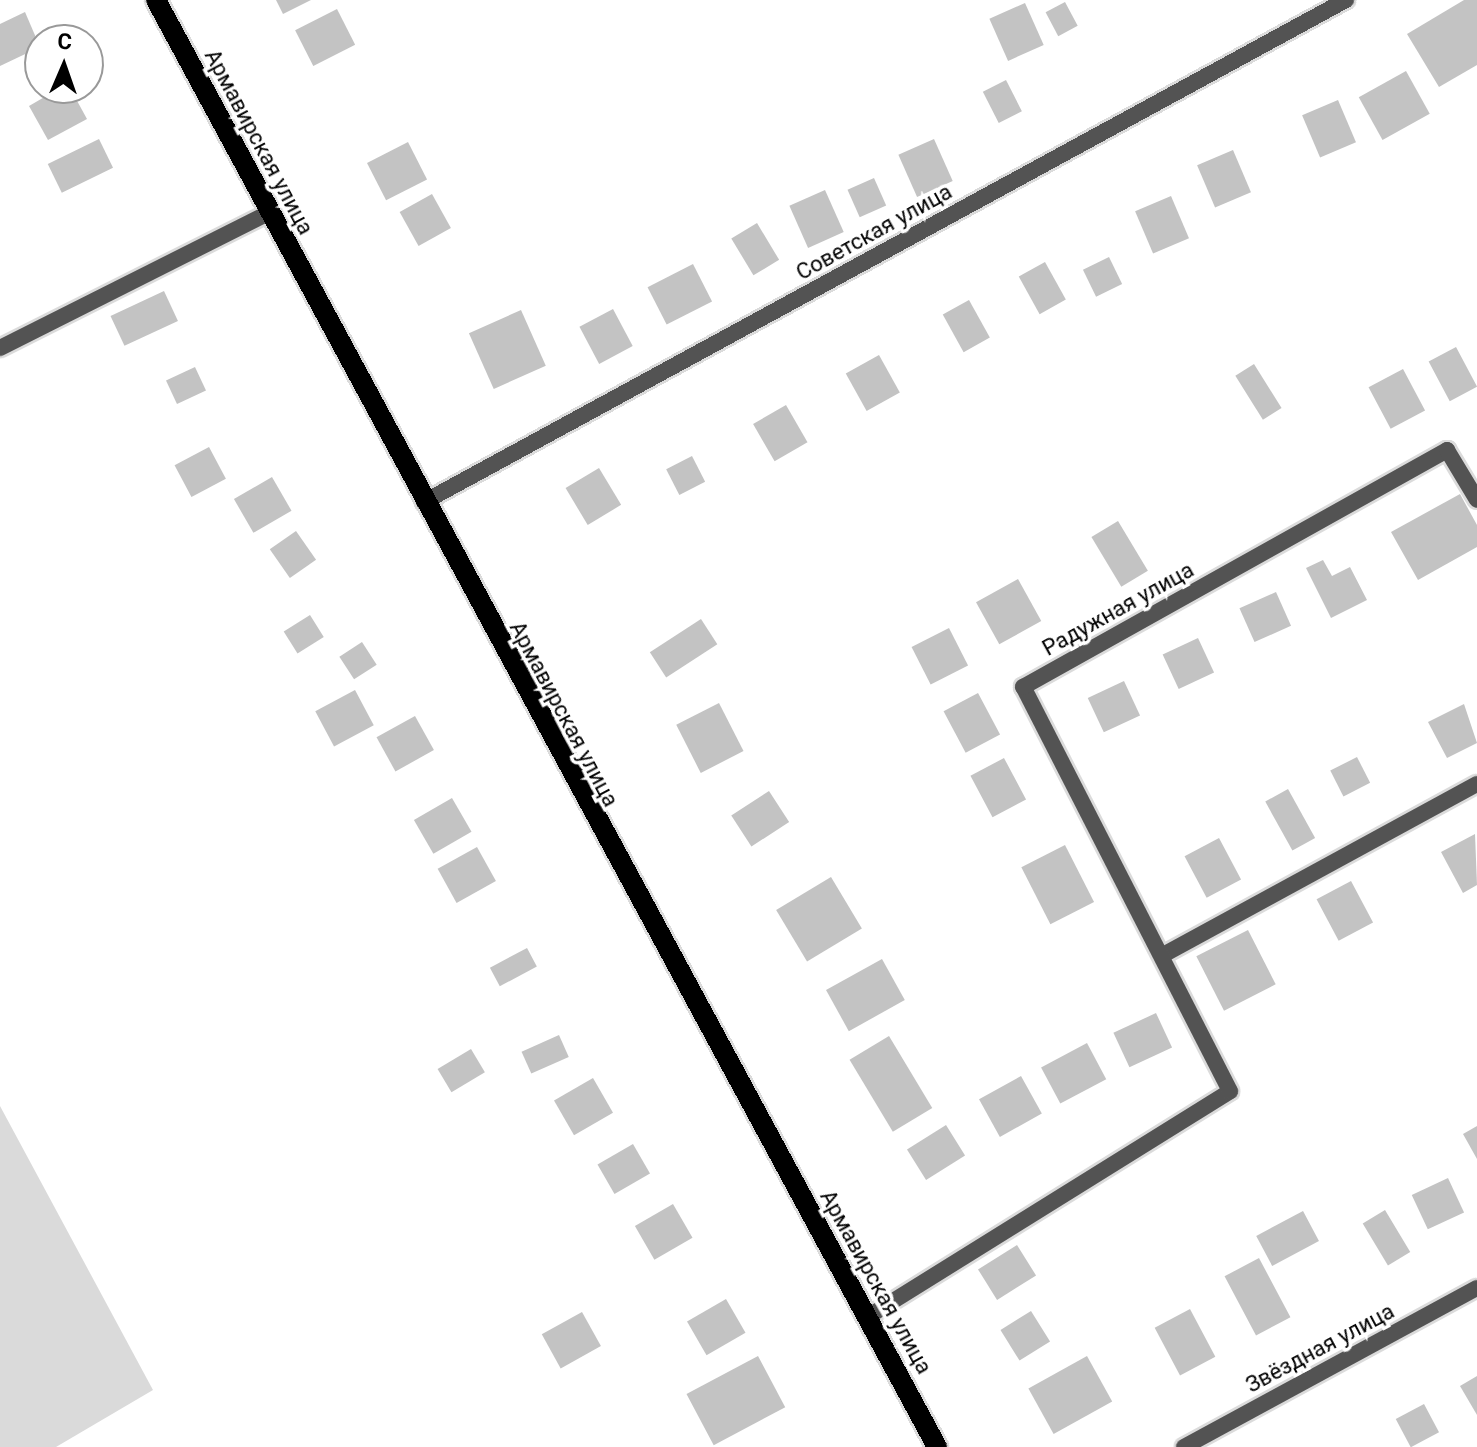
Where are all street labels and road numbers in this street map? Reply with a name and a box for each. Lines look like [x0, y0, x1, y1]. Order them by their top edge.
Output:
street label: Армавирская улица [199, 45, 319, 239]
street label: Советская улица [792, 178, 956, 286]
street label: Радужная улица [1038, 557, 1198, 661]
street label: Армавирская улица [504, 617, 624, 811]
street label: Армавирская улица [815, 1186, 937, 1378]
street label: Звёздная улица [1241, 1298, 1399, 1398]

